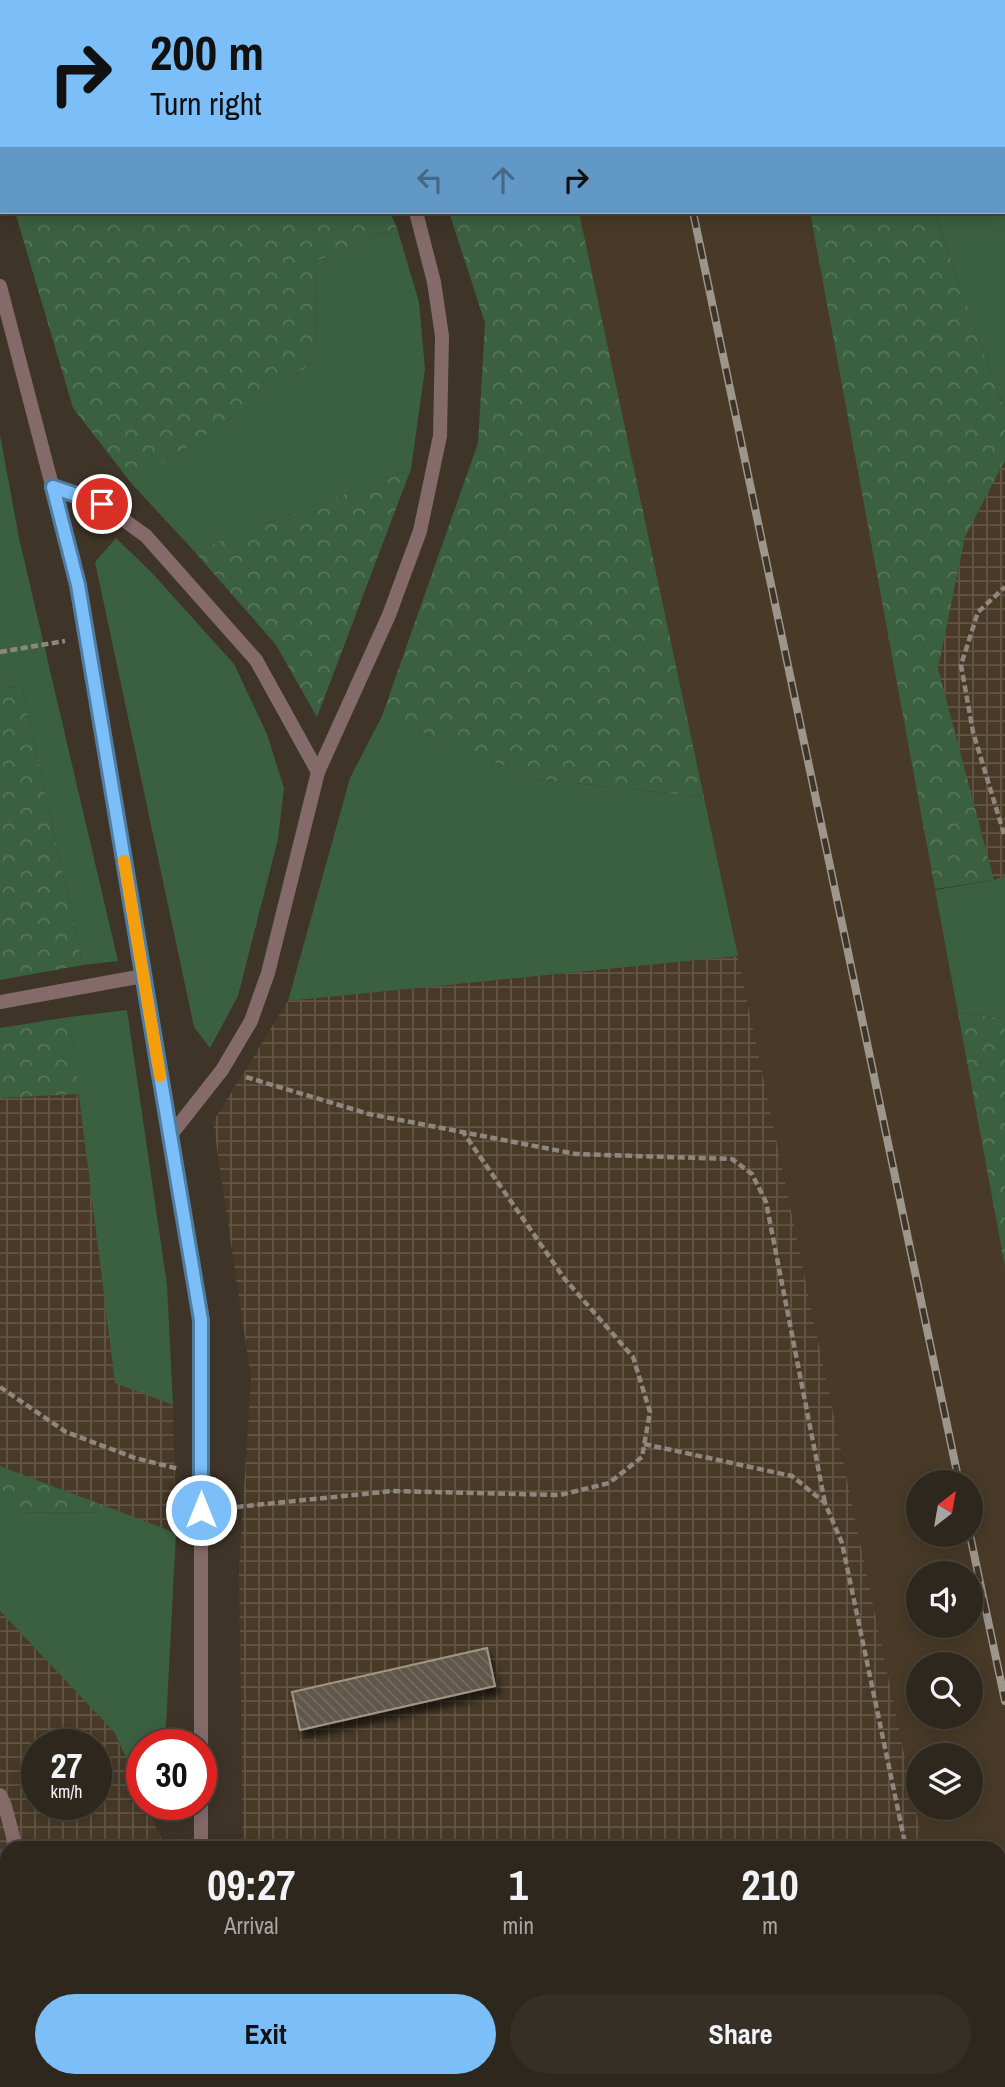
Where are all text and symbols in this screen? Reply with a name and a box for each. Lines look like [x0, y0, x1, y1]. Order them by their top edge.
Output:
text: 200 m [150, 19, 264, 85]
icon: right [35, 28, 126, 119]
text: Turn right [150, 82, 262, 125]
icon: left [411, 161, 449, 199]
icon: ahead [484, 161, 522, 199]
icon: right [557, 161, 595, 199]
pin [72, 474, 132, 534]
icon: arrive [83, 485, 121, 523]
north arrow [906, 1470, 984, 1547]
map controls [906, 1470, 983, 1820]
position arrow [164, 1473, 238, 1547]
button: sound [906, 1561, 983, 1638]
button: search [906, 1652, 983, 1729]
speed limit sign: 30 [126, 1729, 217, 1820]
text: 27 [51, 1742, 82, 1789]
button: layers [906, 1743, 983, 1820]
text: km/h [51, 1779, 83, 1804]
text: 09:27 [207, 1857, 295, 1913]
text: 1 [509, 1857, 528, 1913]
text: 210 [741, 1857, 799, 1913]
text: Arrival [224, 1910, 279, 1941]
text: min [503, 1910, 534, 1941]
text: m [762, 1910, 778, 1941]
button: Exit [35, 1994, 496, 2074]
button: Share [510, 1994, 971, 2074]

